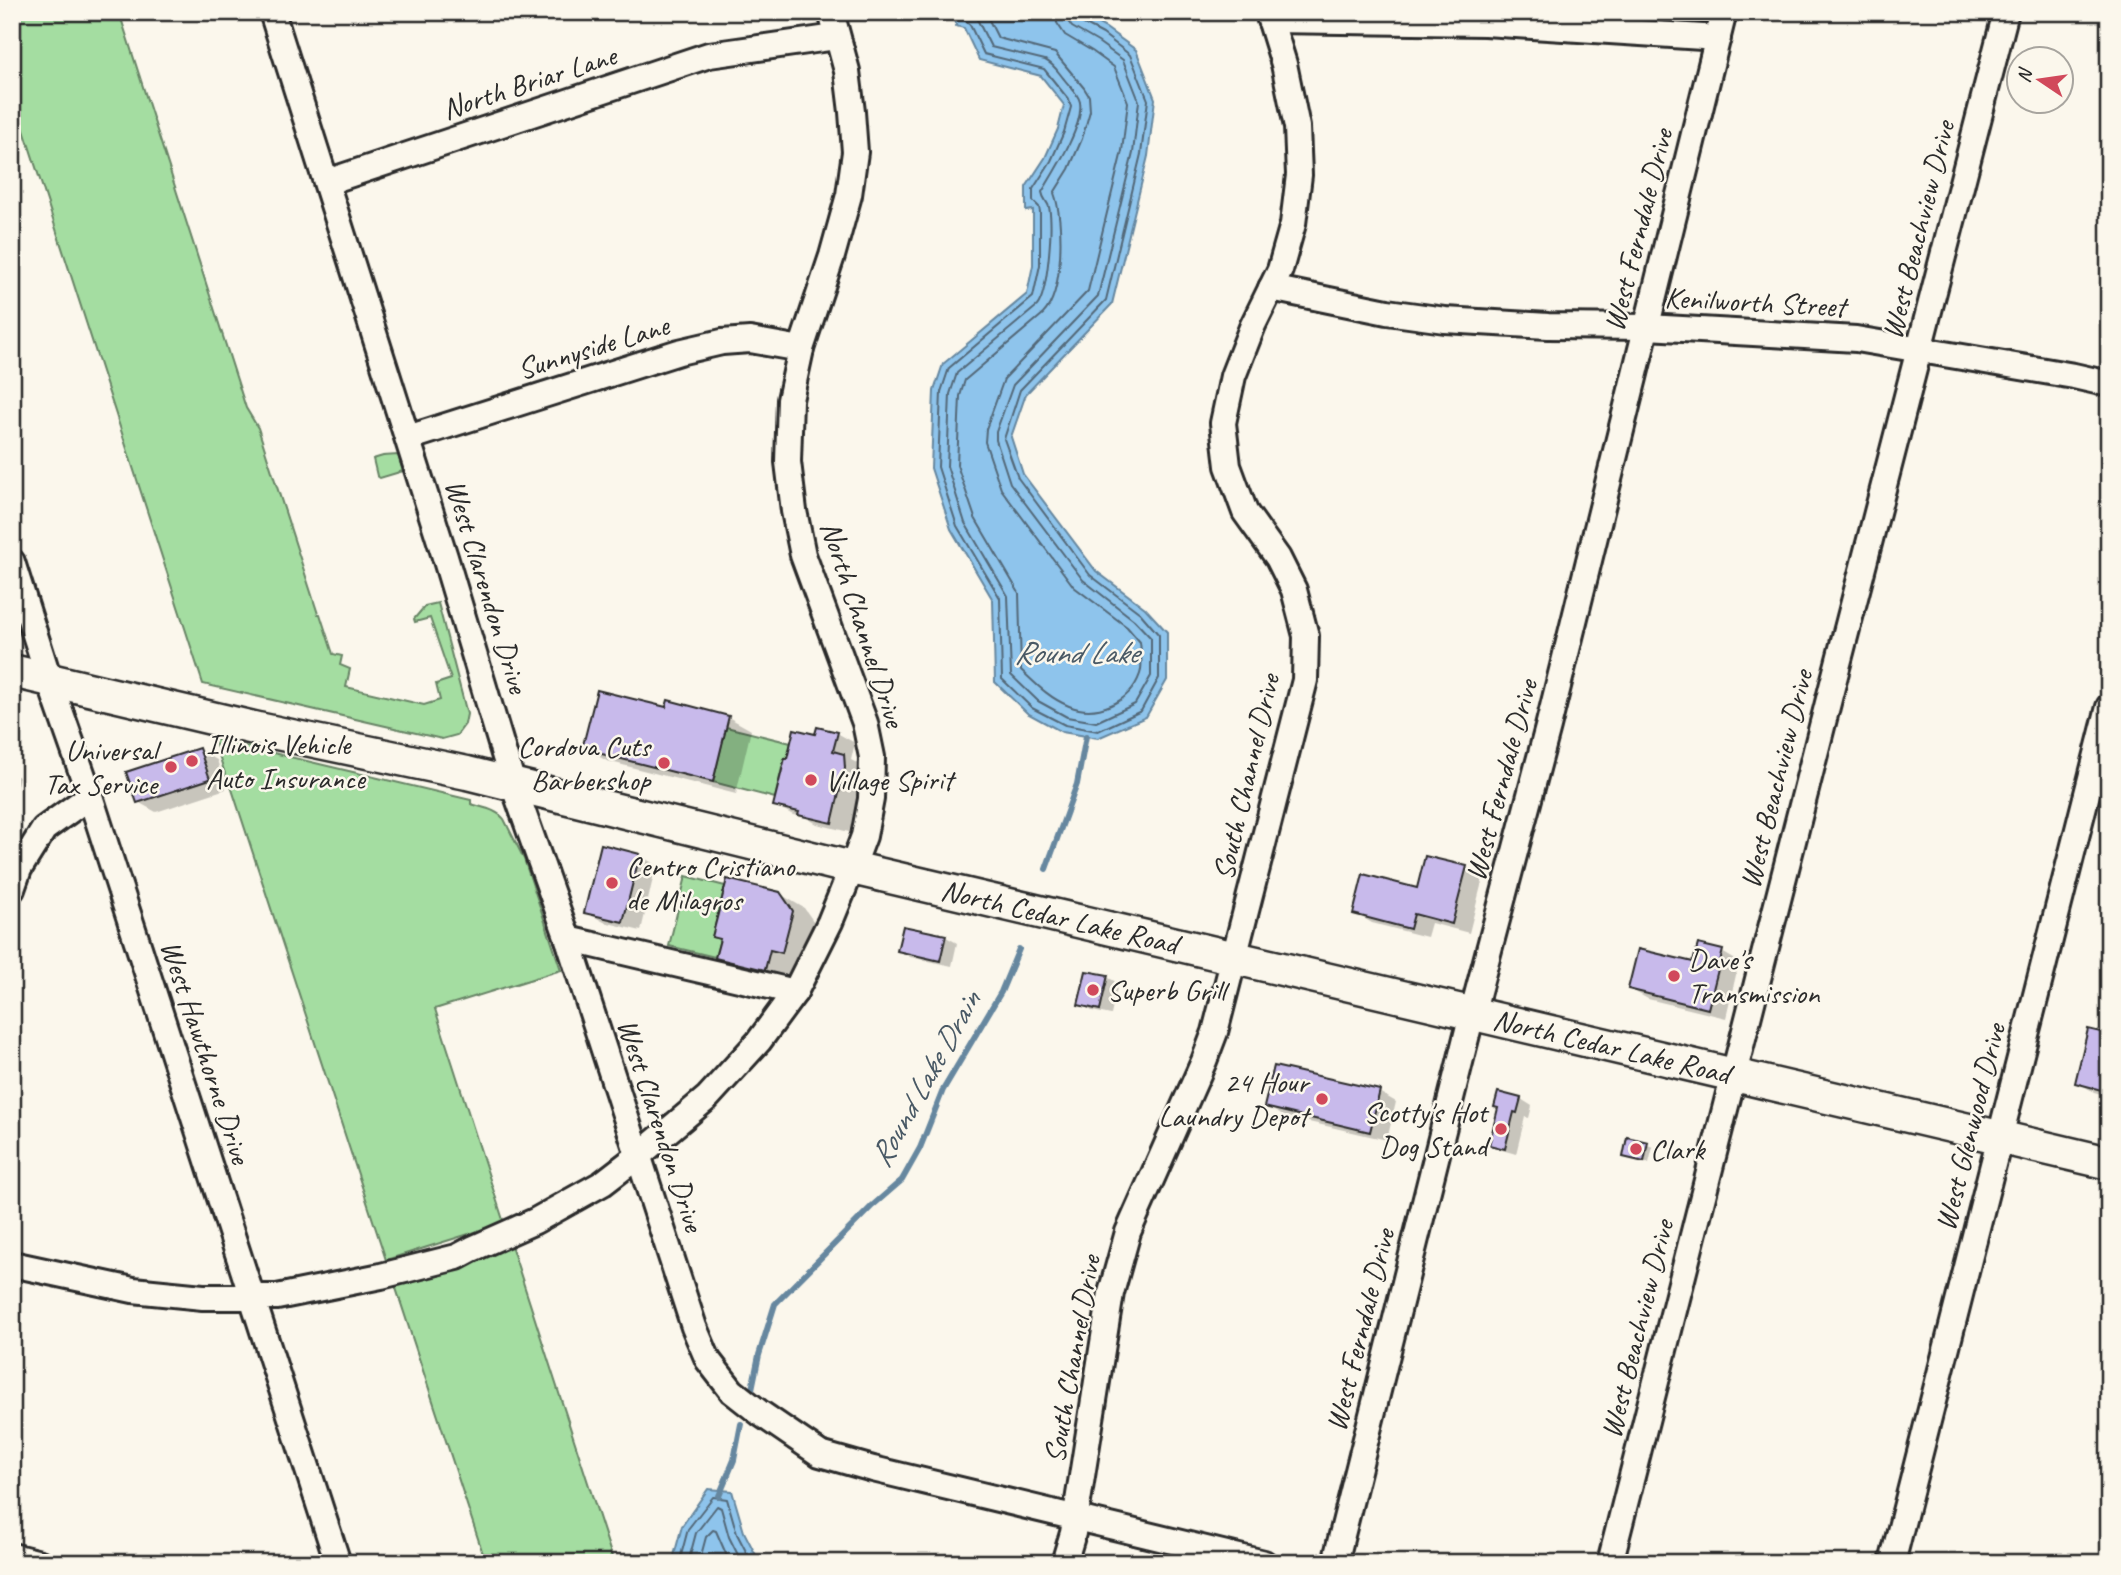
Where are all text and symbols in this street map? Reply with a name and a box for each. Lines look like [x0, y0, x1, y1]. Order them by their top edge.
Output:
street label: North Briar Lane [437, 35, 623, 128]
north arrow [2006, 46, 2076, 116]
text: N [2011, 65, 2038, 85]
street label: West Beachview Drive [1873, 115, 1964, 343]
street label: West Ferndale Drive [1595, 123, 1682, 335]
street label: Kenilworth Street [1664, 278, 1850, 326]
street label: Sunnyside Lane [513, 305, 675, 388]
street label: West Clarendon Drive [436, 475, 538, 699]
street label: North Channel Drive [812, 516, 915, 734]
water label: Round Lake [1014, 632, 1142, 673]
street label: West Beachview Drive [1731, 664, 1822, 892]
street label: South Channel Drive [1204, 668, 1289, 884]
street label: West Ferndale Drive [1456, 673, 1547, 885]
place label: Illinois Vehicle Auto Insurance [206, 725, 367, 797]
place label: Cordova Cuts Barbershop [517, 727, 653, 799]
place label: Universal Tax Service [44, 731, 162, 803]
marker: Illinois Vehicle Auto Insurance [184, 753, 200, 769]
marker: Cordova Cuts Barbershop [656, 755, 672, 771]
marker: Universal Tax Service [163, 759, 179, 775]
place label: Village Spirit [825, 761, 957, 799]
marker: Village Spirit [803, 772, 819, 788]
place label: Centro Cristiano de Milagros [626, 847, 796, 919]
street label: North Cedar Lake Road [937, 871, 1186, 964]
marker: Centro Cristiano de Milagros [604, 875, 620, 891]
street label: West Hawthorne Drive [152, 936, 261, 1171]
place label: Dave's Transmission [1688, 940, 1821, 1012]
marker: Dave's Transmission [1666, 968, 1682, 984]
place label: Superb Grill [1107, 971, 1230, 1009]
water label: Round Lake Drain [860, 982, 991, 1174]
marker: Superb Grill [1085, 982, 1101, 998]
street label: North Cedar Lake Road [1489, 1000, 1738, 1093]
street label: West Clarendon Drive [609, 1014, 714, 1238]
street label: West Glenwood Drive [1926, 1017, 2015, 1234]
place label: 24 Hour Laundry Depot [1158, 1063, 1312, 1135]
marker: 24 Hour Laundry Depot [1314, 1091, 1330, 1107]
place label: Scotty's Hot Dog Stand [1363, 1093, 1491, 1165]
marker: Scotty's Hot Dog Stand [1493, 1121, 1509, 1137]
place label: Clark [1650, 1130, 1706, 1168]
marker: Clark [1628, 1141, 1644, 1157]
street label: West Beachview Drive [1592, 1214, 1683, 1442]
street label: West Ferndale Drive [1317, 1223, 1404, 1435]
street label: South Channel Drive [1035, 1250, 1109, 1466]

